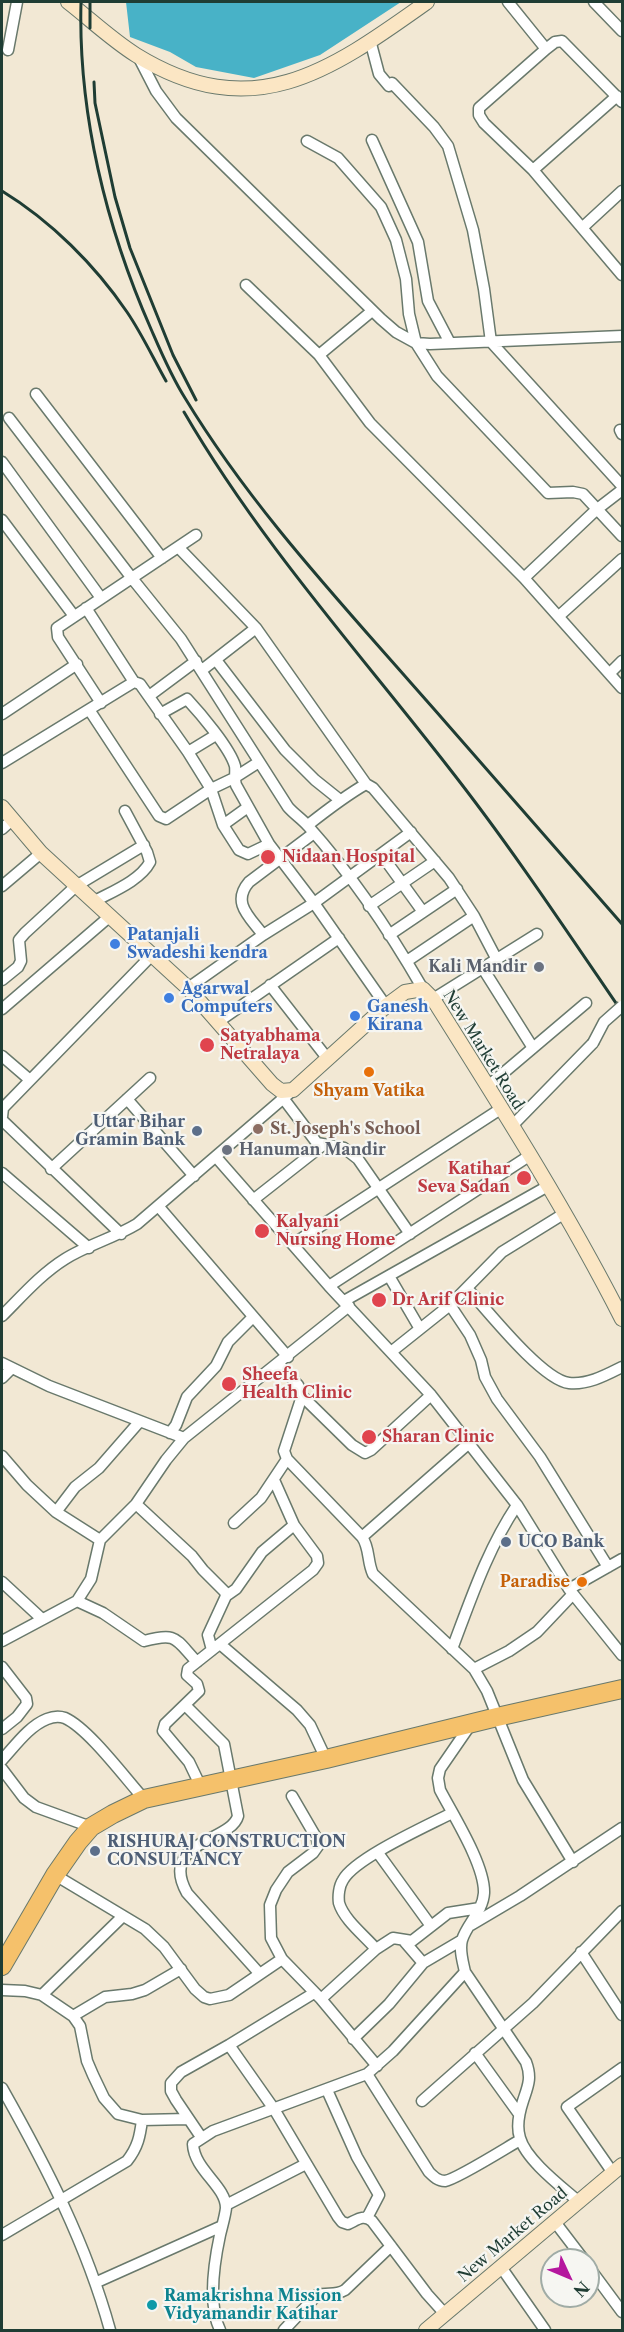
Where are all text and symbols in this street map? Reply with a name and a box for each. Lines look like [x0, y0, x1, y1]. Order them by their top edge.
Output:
place label: Nidaan Hospital [282, 847, 415, 867]
marker: Nidaan Hospital [259, 848, 277, 866]
place label: Patanjali Swadeshi kendra [127, 925, 268, 963]
marker: Patanjali Swadeshi kendra [108, 937, 122, 951]
place label: Kali Mandir [428, 957, 527, 977]
marker: Kali Mandir [532, 960, 546, 974]
place label: Agarwal Computers [181, 979, 273, 1017]
street label: New Market Road [438, 987, 528, 1113]
marker: Agarwal Computers [162, 991, 176, 1005]
place label: Ganesh Kirana [367, 997, 429, 1035]
marker: Ganesh Kirana [348, 1009, 362, 1023]
place label: Satyabhama Netralaya [220, 1026, 321, 1064]
marker: Satyabhama Netralaya [198, 1036, 216, 1054]
marker: Shyam Vatika [362, 1065, 376, 1079]
place label: Shyam Vatika [313, 1081, 425, 1101]
place label: Uttar Bihar Gramin Bank [75, 1112, 185, 1150]
place label: St. Joseph's School [270, 1119, 421, 1139]
marker: St. Joseph's School [251, 1122, 265, 1136]
marker: Uttar Bihar Gramin Bank [190, 1124, 204, 1138]
place label: Hanuman Mandir [239, 1140, 386, 1160]
marker: Hanuman Mandir [220, 1143, 234, 1157]
place label: Katihar Seva Sadan [417, 1159, 510, 1197]
marker: Katihar Seva Sadan [515, 1169, 533, 1187]
place label: Kalyani Nursing Home [276, 1212, 395, 1250]
marker: Kalyani Nursing Home [253, 1222, 271, 1240]
place label: Dr Arif Clinic [392, 1290, 504, 1310]
marker: Dr Arif Clinic [370, 1291, 388, 1309]
place label: Sheefa Health Clinic [242, 1365, 352, 1403]
marker: Sheefa Health Clinic [220, 1375, 238, 1393]
place label: Sharan Clinic [382, 1427, 494, 1447]
marker: Sharan Clinic [360, 1428, 378, 1446]
place label: UCO Bank [518, 1532, 604, 1552]
marker: UCO Bank [499, 1535, 513, 1549]
place label: Paradise [500, 1572, 570, 1592]
marker: Paradise [575, 1575, 589, 1589]
place label: RISHURAJ CONSTRUCTION CONSULTANCY [107, 1832, 346, 1870]
marker: RISHURAJ CONSTRUCTION CONSULTANCY [88, 1844, 102, 1858]
street label: New Market Road [454, 2184, 572, 2286]
north arrow [540, 2248, 600, 2308]
text: N [569, 2277, 594, 2301]
place label: Ramakrishna Mission Vidyamandir Katihar [164, 2286, 342, 2324]
marker: Ramakrishna Mission Vidyamandir Katihar [145, 2298, 159, 2312]

